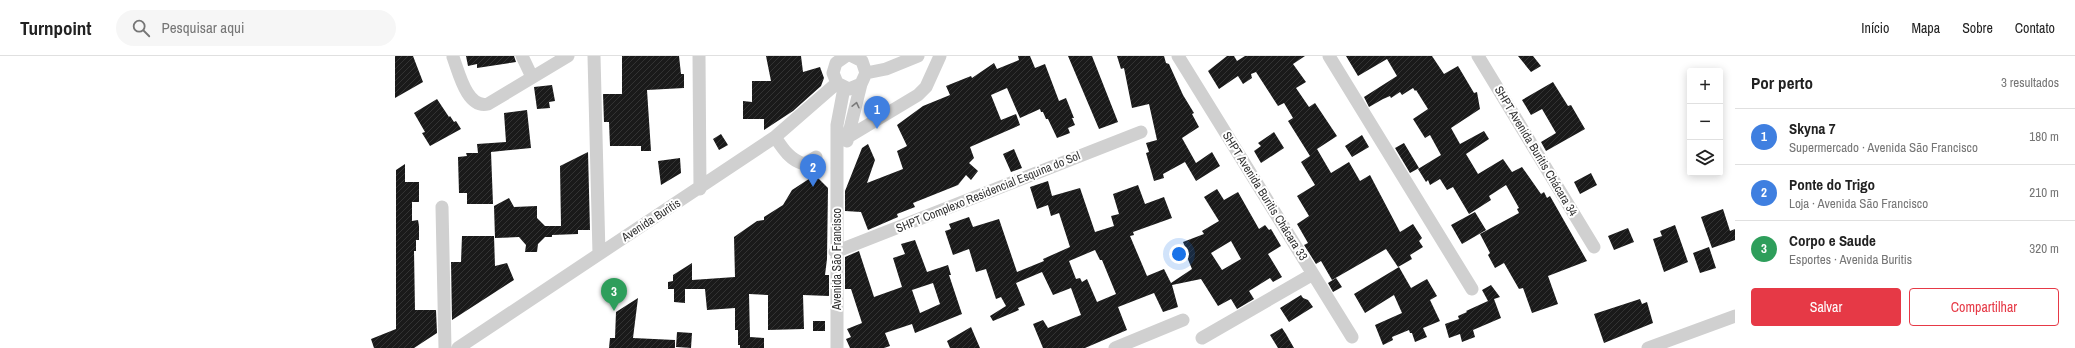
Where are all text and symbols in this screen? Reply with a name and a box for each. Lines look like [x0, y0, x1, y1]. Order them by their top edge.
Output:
search box [116, 10, 396, 46]
text: Turnpoint [20, 15, 92, 41]
icon: search [130, 17, 152, 39]
text: Pesquisar aqui [162, 17, 244, 38]
text: Início [1861, 19, 1889, 37]
text: Mapa [1911, 19, 1940, 37]
text: Sobre [1962, 19, 1993, 37]
text: Contato [2015, 19, 2055, 37]
map controls [1687, 68, 1723, 176]
button: + [1687, 68, 1723, 104]
text: Por perto [1751, 71, 1813, 94]
text: 3 resultados [2001, 74, 2059, 91]
street label: SHPT Avenida Buritis Chácara 34 [1491, 83, 1581, 219]
pin: 1 [864, 96, 890, 129]
one-way arrow [851, 101, 860, 108]
button: − [1687, 104, 1723, 140]
text: Skyna 7 [1789, 118, 1836, 139]
text: 1 [1761, 128, 1767, 145]
text: 180 m [2029, 128, 2059, 145]
street label: SHPT Avenida Buritis Chácara 33 [1219, 129, 1311, 263]
text: Supermercado · Avenida São Francisco [1789, 139, 1978, 156]
button: layers [1687, 140, 1723, 176]
street label: SHPT Complexo Residencial Esquina do Sol [894, 148, 1082, 236]
pin: 2 [800, 154, 826, 187]
text: Ponte do Trigo [1789, 174, 1875, 195]
text: 2 [1761, 184, 1767, 201]
text: 210 m [2029, 184, 2059, 201]
street label: Avenida Buritis [618, 195, 684, 246]
text: Loja · Avenida São Francisco [1789, 195, 1928, 212]
street label: Avenida São Francisco [829, 208, 845, 311]
text: Corpo e Saude [1789, 230, 1876, 251]
text: 3 [1761, 240, 1767, 257]
text: 320 m [2029, 240, 2059, 257]
your location [1169, 244, 1189, 264]
text: Esportes · Avenida Buritis [1789, 251, 1912, 268]
pin: 3 [601, 278, 627, 311]
button: Salvar [1751, 288, 1901, 326]
button: Compartilhar [1909, 288, 2059, 326]

